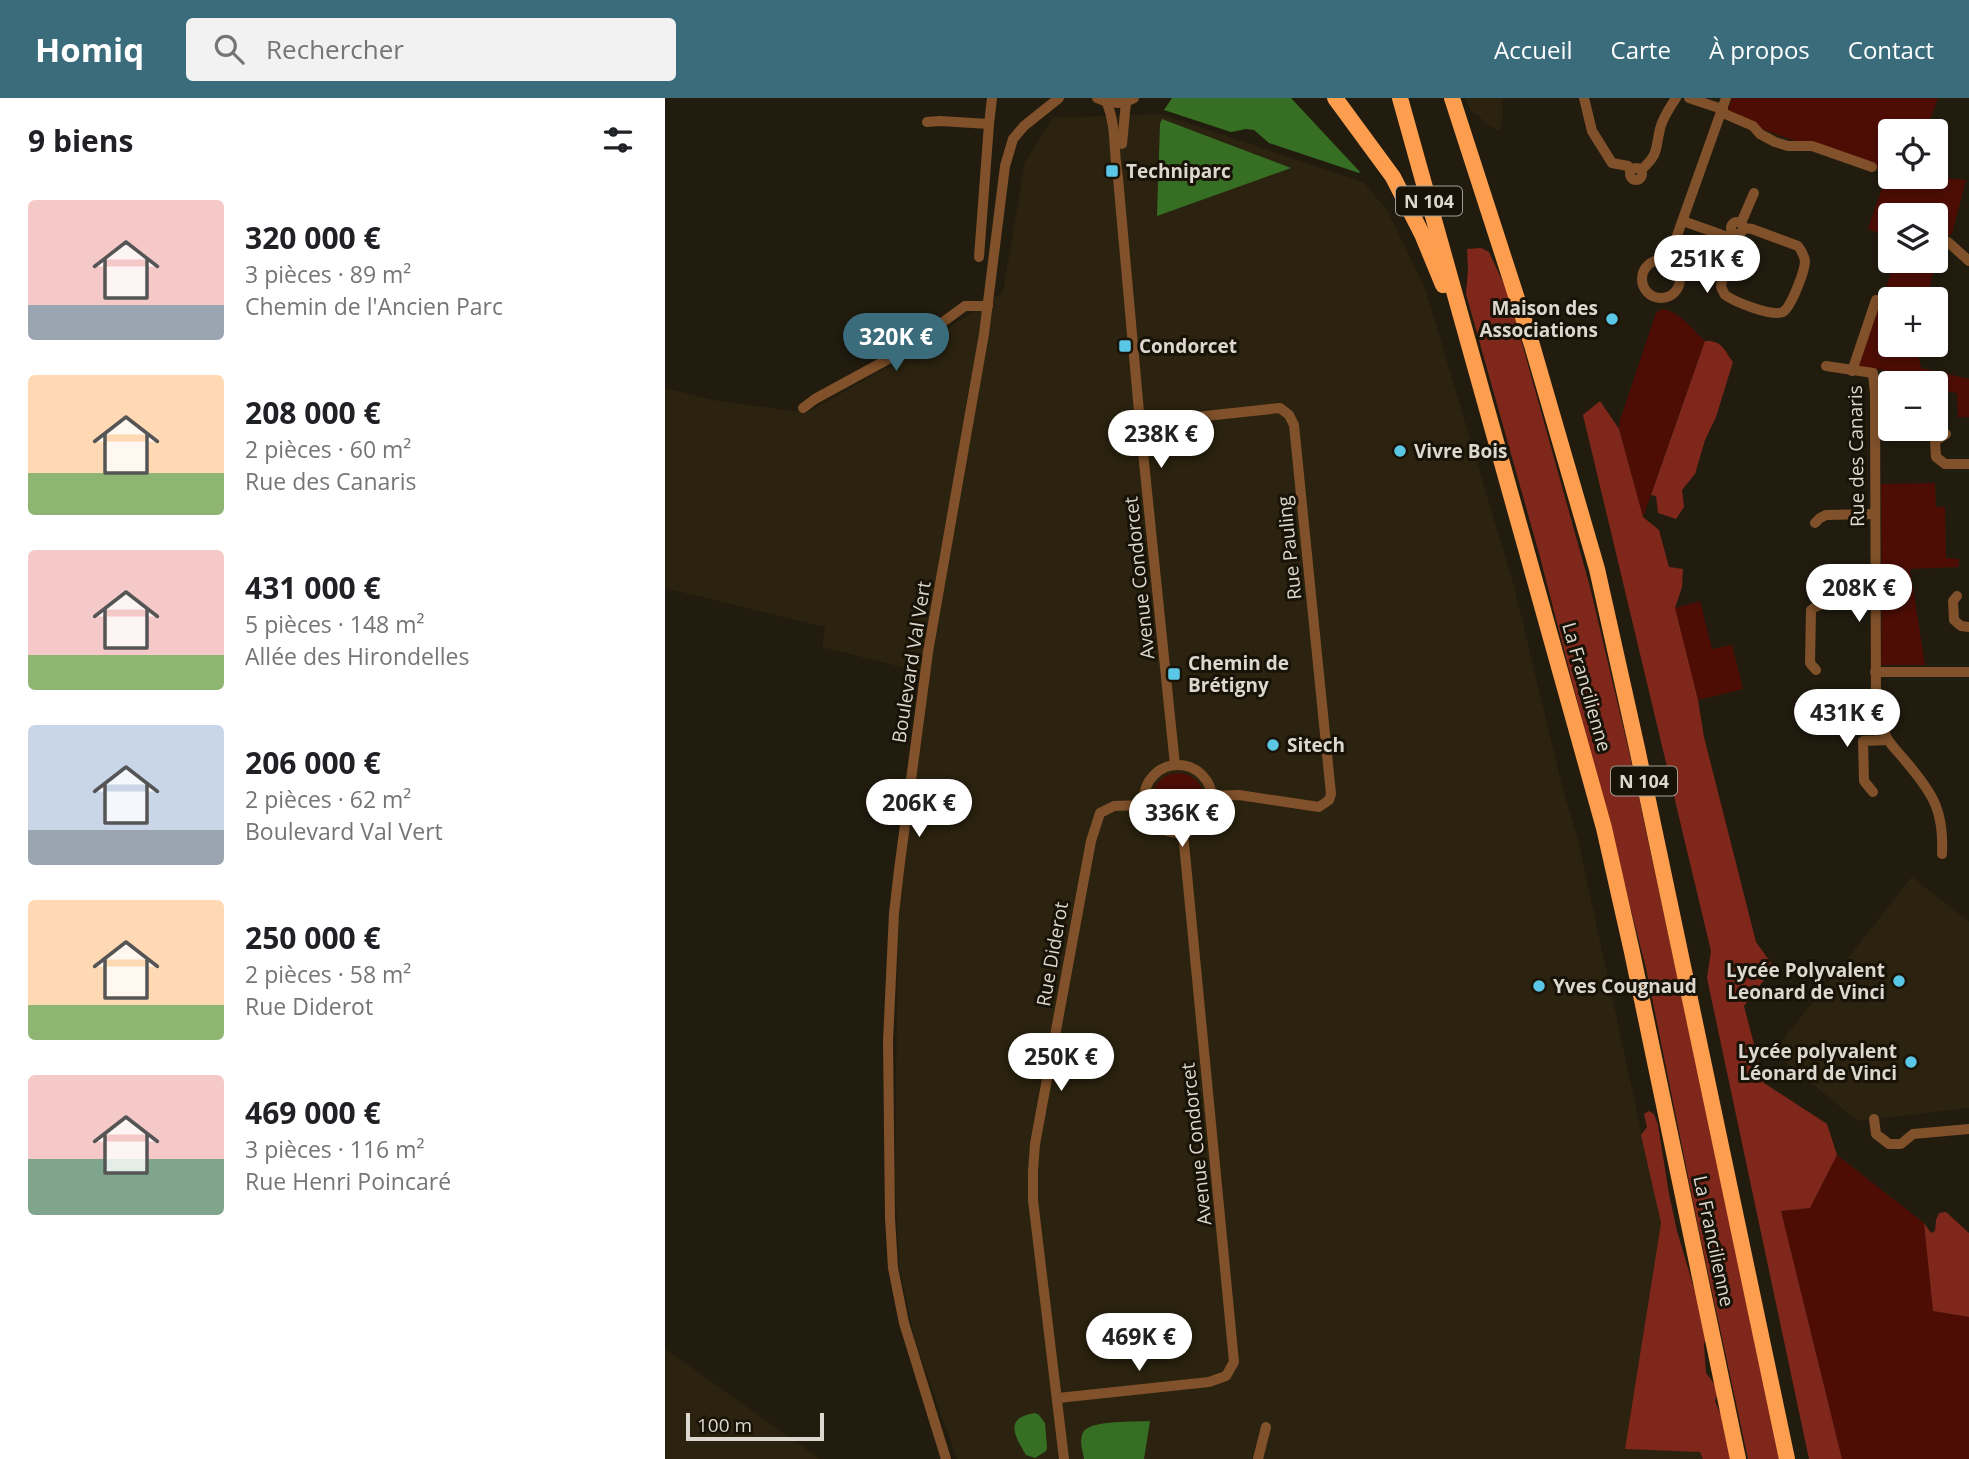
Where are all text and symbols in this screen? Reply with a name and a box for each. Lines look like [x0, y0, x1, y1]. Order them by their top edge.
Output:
search box [186, 18, 676, 81]
text: Homiq [35, 27, 144, 72]
icon: search [210, 30, 248, 68]
text: Rechercher [266, 31, 404, 67]
text: Accueil [1494, 33, 1573, 66]
text: Carte [1611, 33, 1671, 66]
text: À propos [1709, 33, 1810, 66]
text: Contact [1848, 33, 1934, 66]
map controls [1878, 119, 1948, 441]
button: locate [1878, 119, 1948, 189]
text: 9 biens [28, 120, 133, 161]
icon: filters [599, 121, 637, 159]
place label: Techniparc [1126, 158, 1231, 184]
marker: Techniparc [1104, 163, 1120, 179]
road number: N 104 [1396, 186, 1462, 216]
button: layers [1878, 203, 1948, 273]
text: 320 000 € [245, 217, 381, 258]
icon: home [84, 228, 168, 312]
pin: 251K € [1650, 236, 1764, 295]
text: 251K € [1670, 242, 1744, 274]
text: 3 pièces · 89 m² [245, 258, 411, 290]
button: + [1878, 287, 1948, 357]
text: Chemin de l'Ancien Parc [245, 290, 503, 322]
place label: Maison des Associations [1479, 295, 1598, 343]
marker: Maison des Associations [1604, 311, 1620, 327]
pin: 320K € [839, 314, 953, 373]
text: 320K € [859, 320, 933, 352]
place label: Condorcet [1139, 333, 1237, 359]
marker: Condorcet [1117, 338, 1133, 354]
button: − [1878, 371, 1948, 441]
street label: Rue des Canaris [1842, 385, 1870, 527]
text: 208 000 € [245, 392, 381, 433]
icon: home [84, 403, 168, 487]
pin: 238K € [1104, 410, 1218, 470]
text: 238K € [1124, 417, 1198, 449]
text: 2 pièces · 60 m² [245, 433, 411, 465]
place label: Vivre Bois [1414, 438, 1508, 464]
marker: Vivre Bois [1392, 443, 1408, 459]
text: Rue des Canaris [245, 465, 416, 497]
street label: Avenue Condorcet [1118, 495, 1160, 661]
street label: Rue Pauling [1271, 495, 1307, 601]
pin: 208K € [1802, 564, 1916, 624]
text: 431 000 € [245, 567, 381, 608]
text: 208K € [1822, 571, 1896, 603]
icon: home [84, 578, 168, 662]
street label: Boulevard Val Vert [885, 579, 937, 745]
text: 5 pièces · 148 m² [245, 608, 425, 640]
street label: La Francilienne [1556, 619, 1618, 755]
text: Allée des Hirondelles [245, 640, 469, 672]
place label: Chemin de Brétigny [1188, 650, 1289, 698]
marker: Chemin de Brétigny [1166, 666, 1182, 682]
pin: 431K € [1790, 690, 1904, 749]
text: 431K € [1810, 696, 1884, 728]
place label: Sitech [1287, 732, 1345, 758]
marker: Sitech [1265, 737, 1281, 753]
text: 206 000 € [245, 742, 381, 783]
icon: home [84, 753, 168, 837]
road number: N 104 [1611, 766, 1677, 796]
pin: 206K € [862, 780, 976, 839]
text: 2 pièces · 62 m² [245, 783, 411, 815]
text: 206K € [882, 786, 956, 818]
pin: 336K € [1125, 790, 1239, 849]
text: 336K € [1145, 796, 1219, 828]
text: Boulevard Val Vert [245, 815, 443, 847]
street label: Rue Diderot [1030, 899, 1074, 1008]
text: 250 000 € [245, 917, 381, 958]
icon: home [84, 928, 168, 1012]
place label: Lycée Polyvalent Leonard de Vinci [1726, 957, 1885, 1005]
text: 2 pièces · 58 m² [245, 958, 411, 990]
place label: Yves Cougnaud [1553, 973, 1697, 999]
marker: Lycée Polyvalent Leonard de Vinci [1891, 973, 1907, 989]
marker: Yves Cougnaud [1531, 978, 1547, 994]
text: Rue Diderot [245, 990, 373, 1022]
pin: 250K € [1004, 1034, 1118, 1093]
place label: Lycée polyvalent Léonard de Vinci [1738, 1038, 1897, 1086]
text: 250K € [1024, 1040, 1098, 1072]
marker: Lycée polyvalent Léonard de Vinci [1903, 1054, 1919, 1070]
street label: Avenue Condorcet [1175, 1061, 1217, 1227]
text: 469 000 € [245, 1092, 381, 1133]
icon: home [84, 1103, 168, 1187]
text: 3 pièces · 116 m² [245, 1133, 425, 1165]
text: Rue Henri Poincaré [245, 1165, 451, 1197]
street label: La Francilienne [1687, 1173, 1741, 1309]
pin: 469K € [1082, 1314, 1196, 1373]
text: 469K € [1102, 1320, 1176, 1352]
scale bar [686, 1410, 824, 1442]
text: 100 m [697, 1412, 752, 1438]

